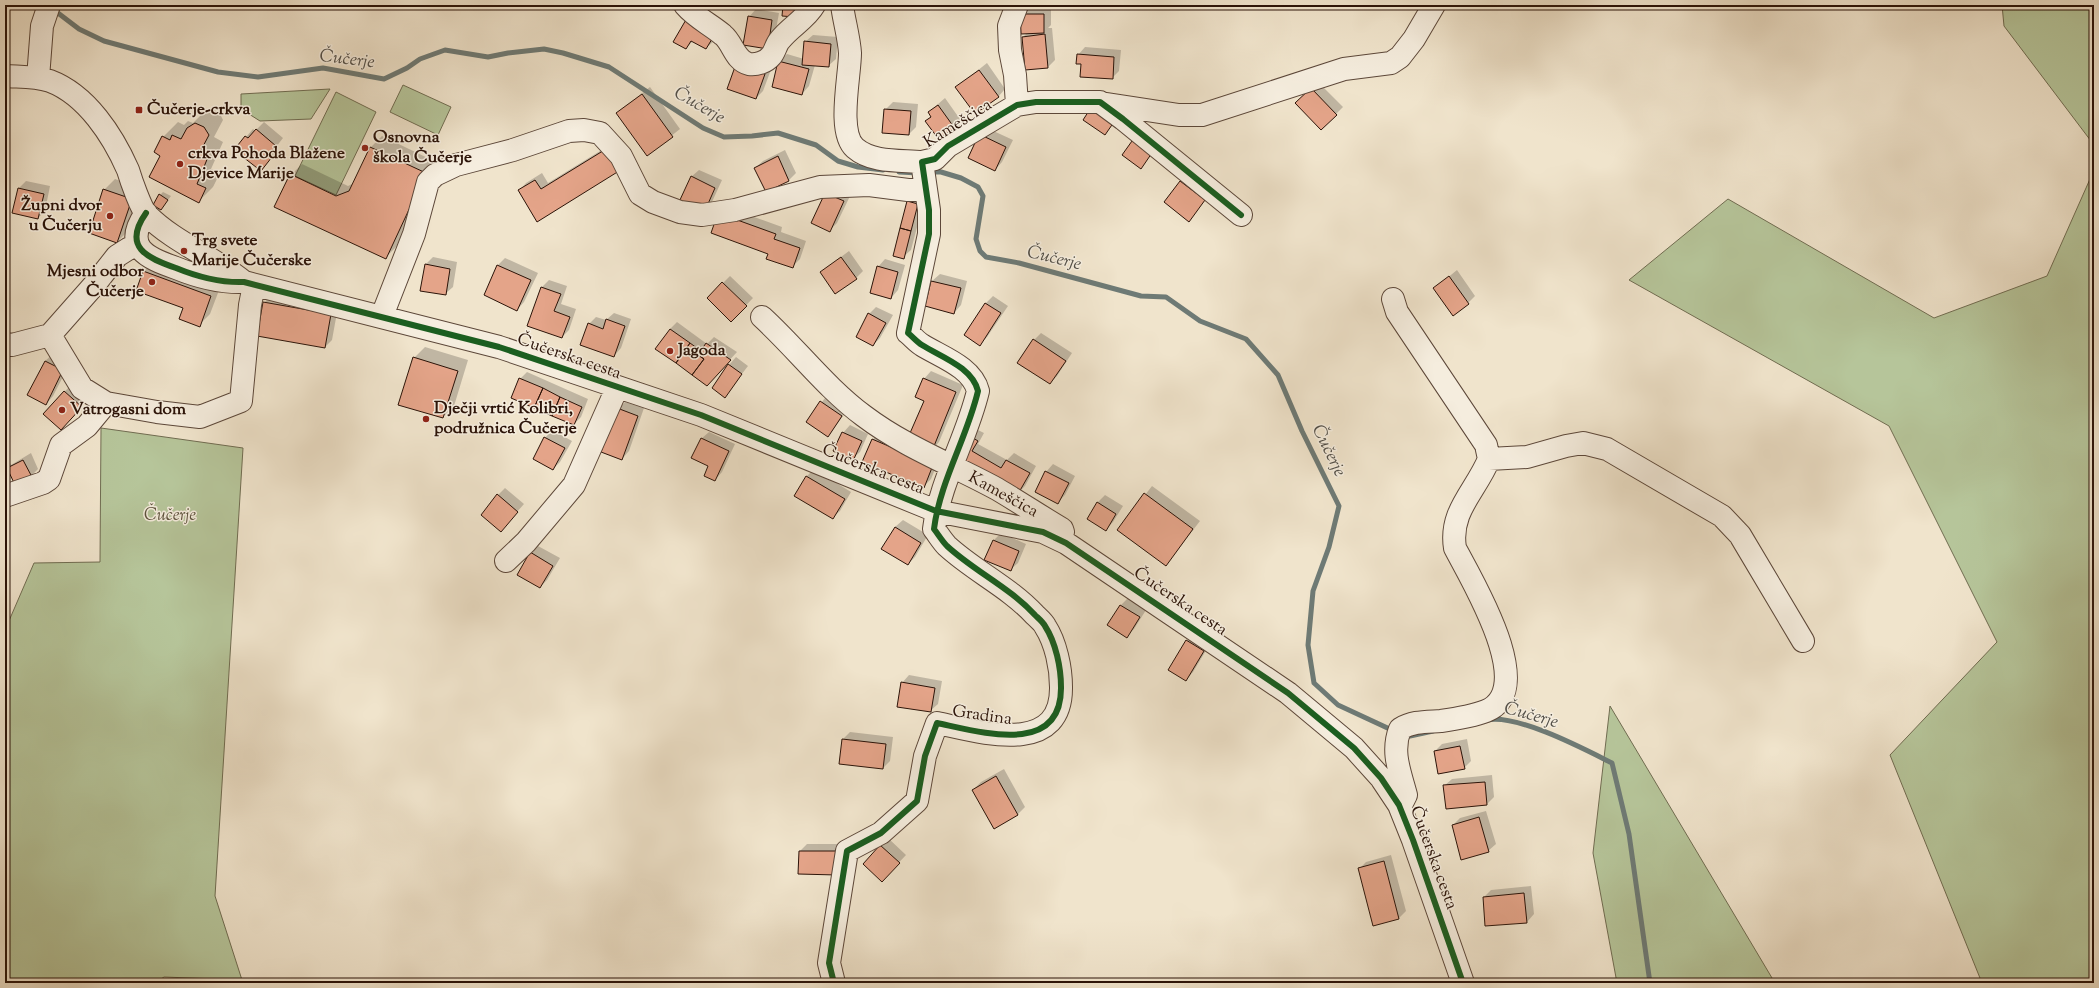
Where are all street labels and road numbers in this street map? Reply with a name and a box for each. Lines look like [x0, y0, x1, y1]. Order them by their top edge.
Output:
street label: Kameščica [919, 93, 997, 154]
street label: Čučerska cesta [514, 328, 624, 386]
street label: Čučerska cesta [818, 439, 928, 502]
street label: Kameščica [964, 466, 1042, 524]
street label: Čučerska cesta [1128, 562, 1232, 642]
street label: Gradina [951, 700, 1014, 732]
street label: Čučerska cesta [1403, 803, 1463, 913]

